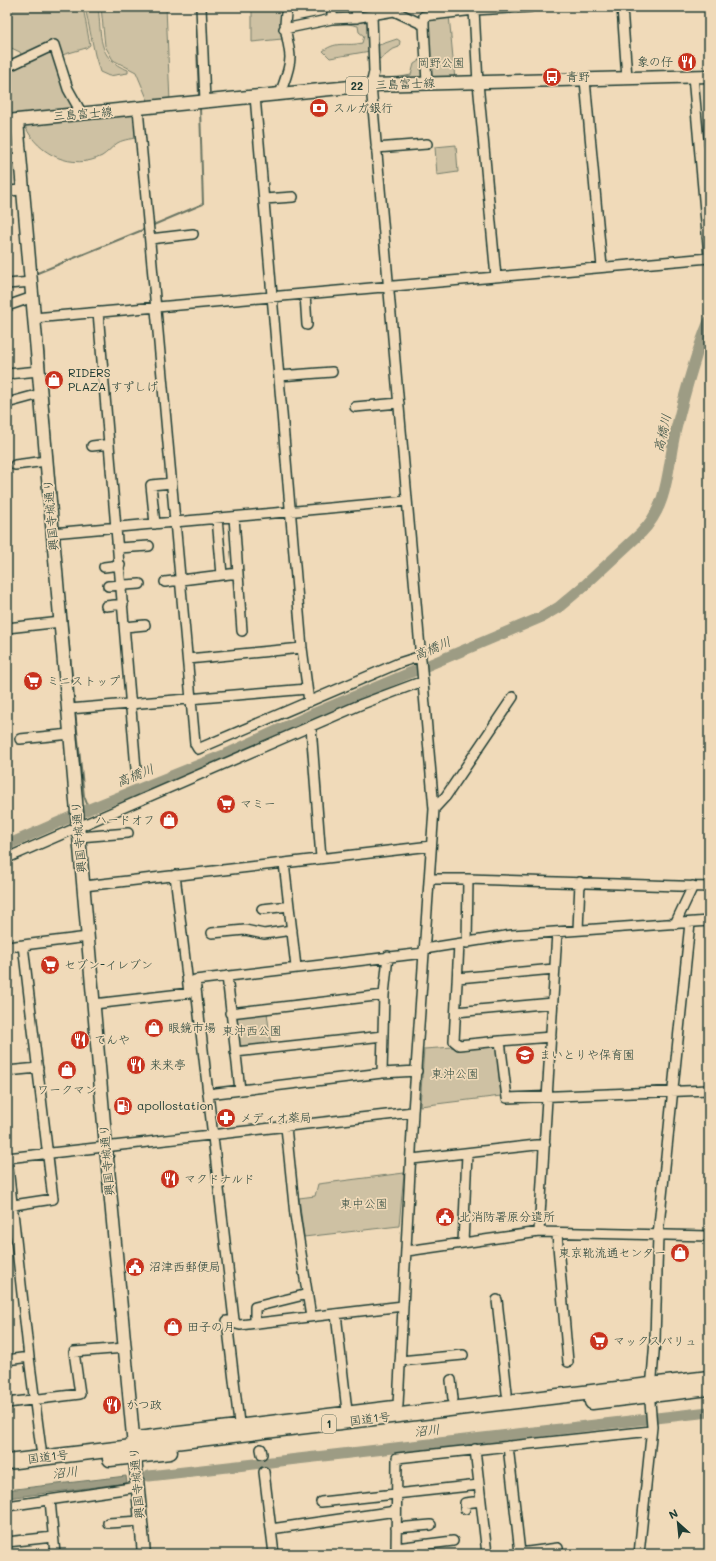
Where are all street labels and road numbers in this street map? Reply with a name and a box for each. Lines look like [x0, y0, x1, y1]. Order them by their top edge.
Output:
street label: 三島富士線 [375, 74, 435, 92]
road number: 22 [346, 77, 368, 95]
street label: 三島富士線 [52, 102, 114, 124]
street label: 興国寺城通り [39, 479, 61, 552]
street label: 興国寺城通り [67, 801, 89, 874]
street label: 興国寺城通り [95, 1124, 117, 1197]
street label: 国道1号 [348, 1408, 391, 1428]
road number: 1 [322, 1415, 336, 1433]
street label: 国道1号 [26, 1446, 69, 1466]
street label: 興国寺城通り [125, 1447, 147, 1520]

